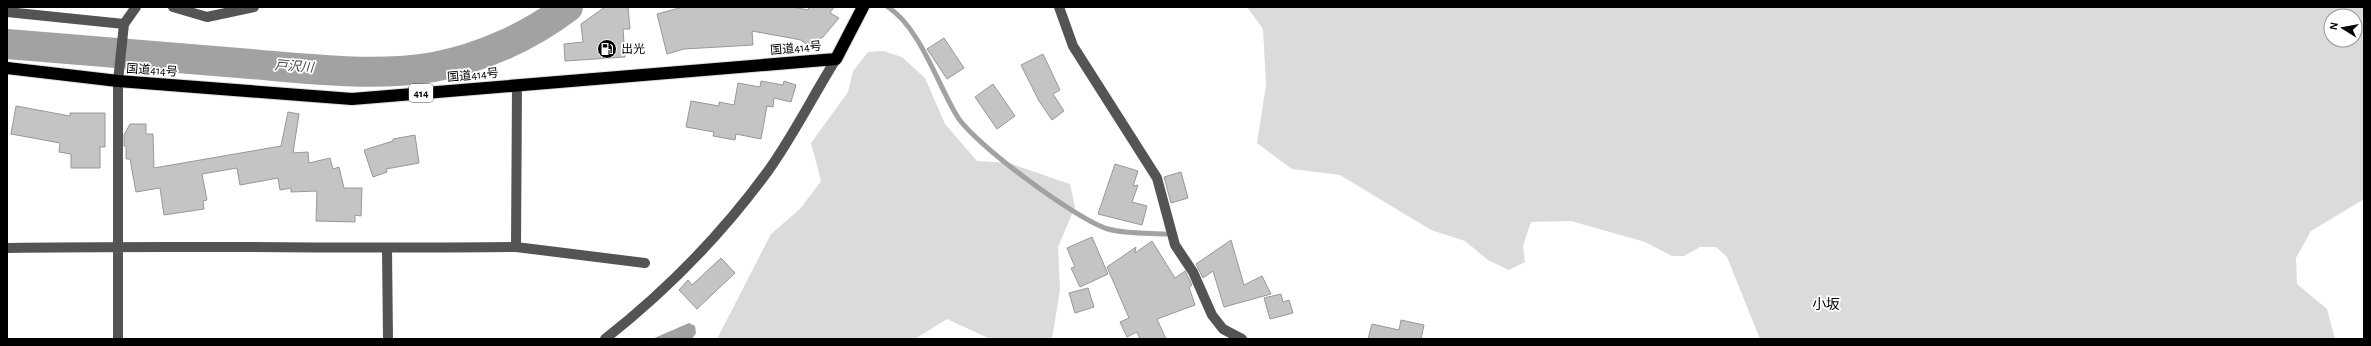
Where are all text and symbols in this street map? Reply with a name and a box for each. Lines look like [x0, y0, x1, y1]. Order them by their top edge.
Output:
north arrow [2323, 8, 2363, 48]
text: N [2328, 21, 2340, 31]
fuel station icon: 出光 [596, 38, 618, 60]
street label: 国道414号 [770, 39, 822, 56]
place label: 出光 [621, 43, 645, 55]
water label: 戸沢川 [274, 58, 316, 75]
street label: 国道414号 [126, 61, 178, 78]
street label: 国道414号 [447, 66, 499, 83]
road number: 414 [409, 84, 433, 102]
district label: 小坂 [1812, 297, 1840, 312]

